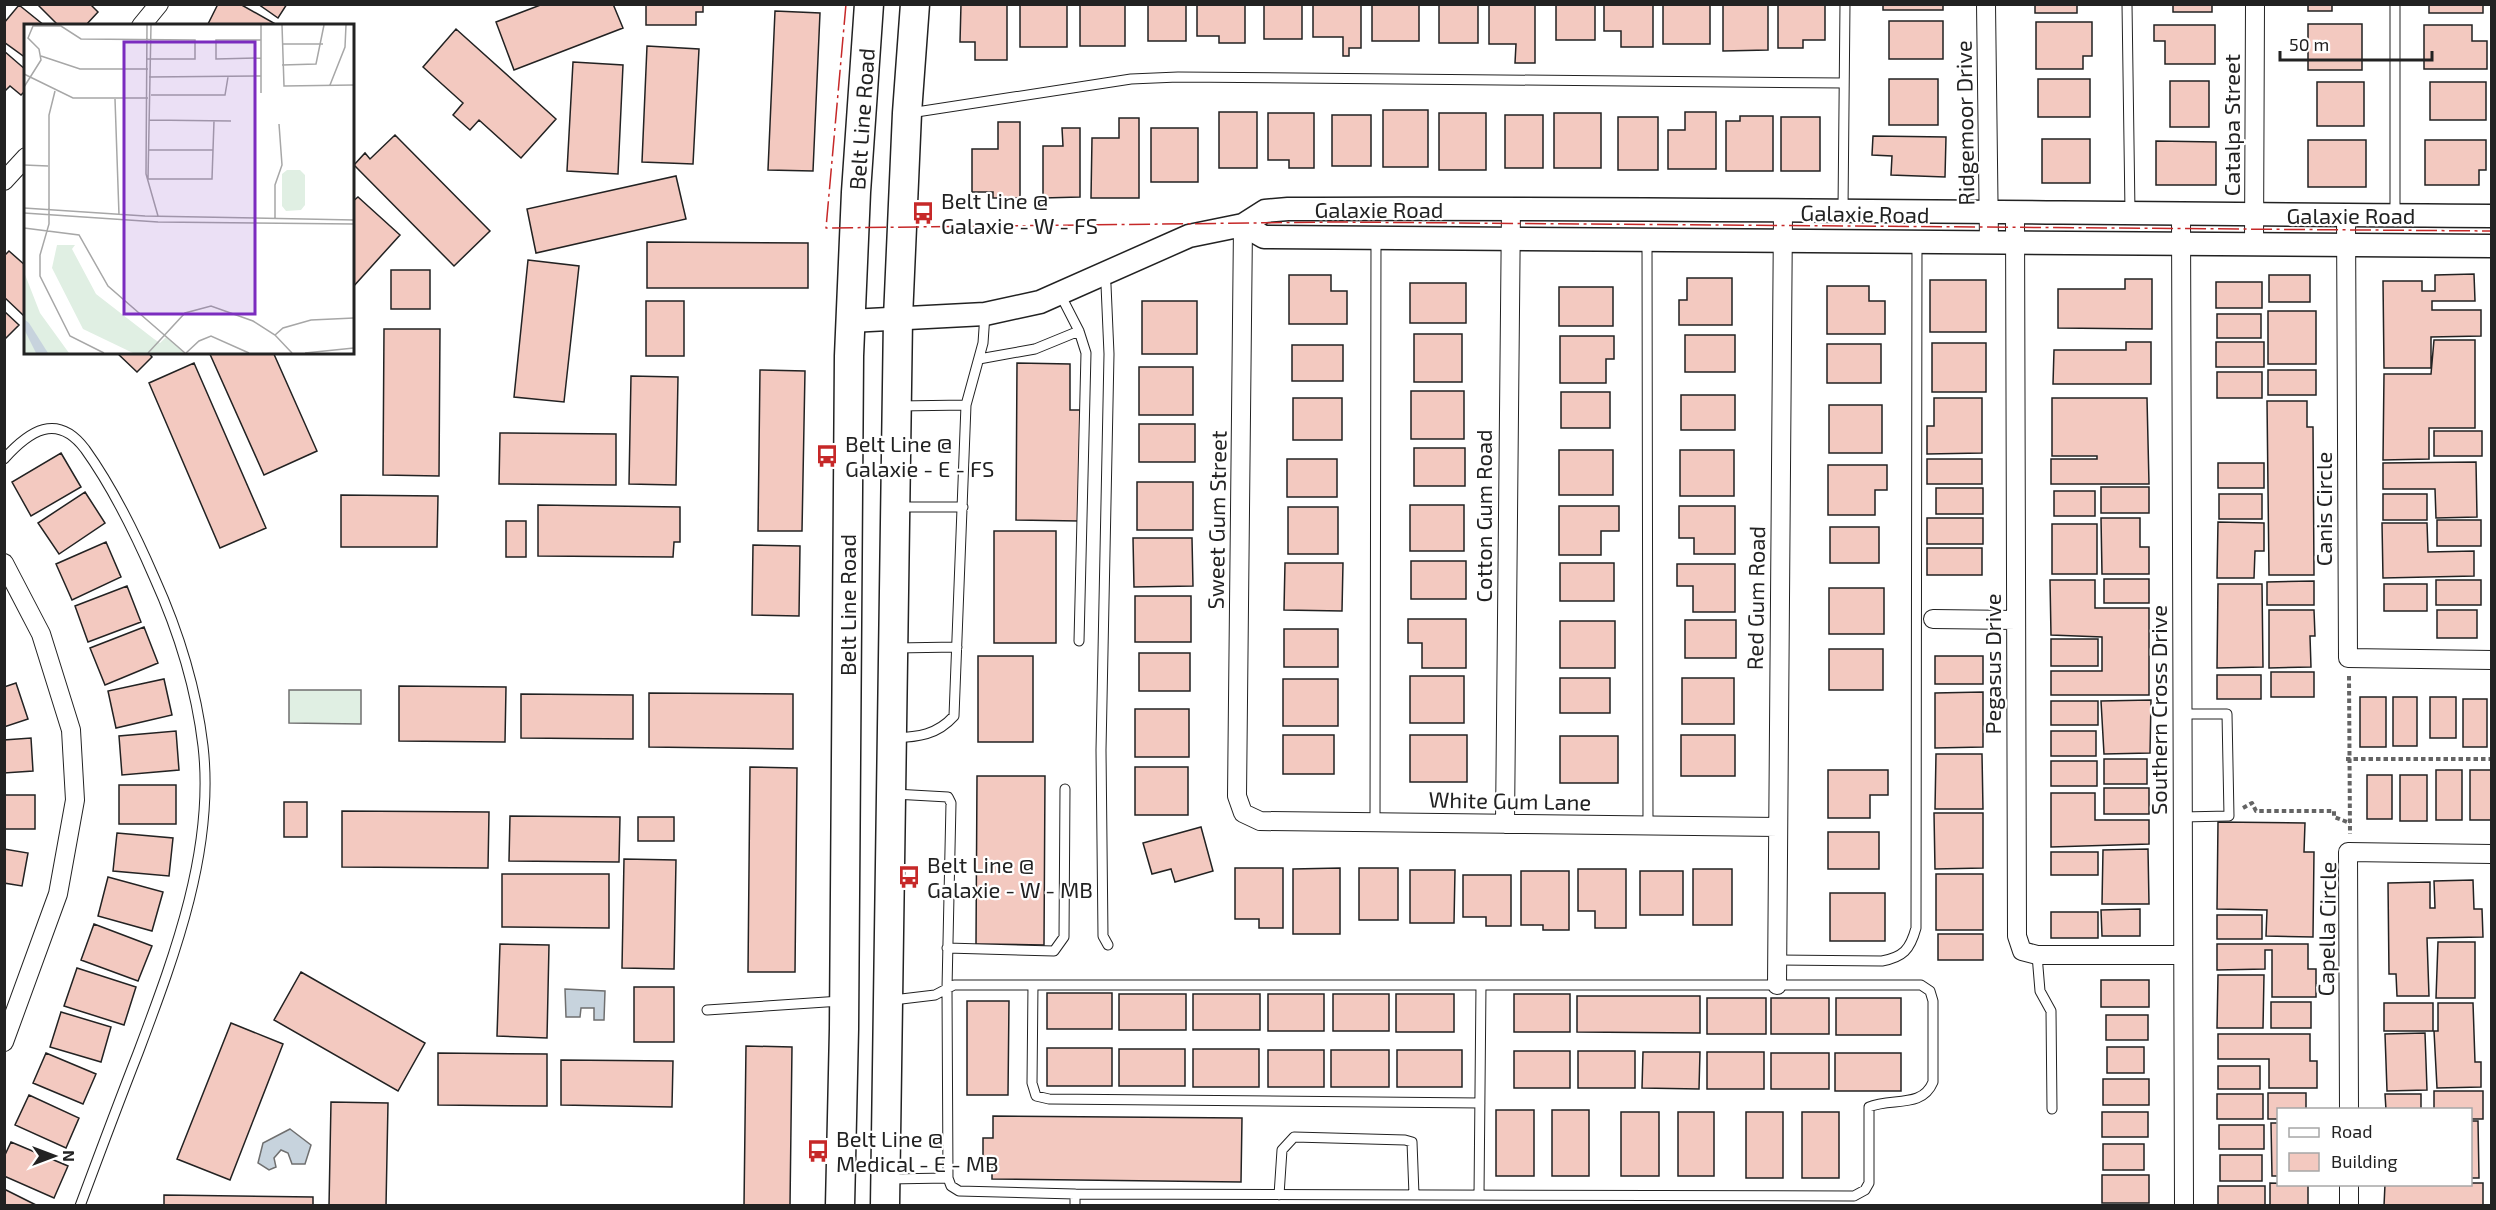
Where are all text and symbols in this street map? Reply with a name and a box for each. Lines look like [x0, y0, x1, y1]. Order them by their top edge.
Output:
inset map [24, 24, 354, 354]
scale bar [2280, 24, 2432, 62]
text: 50 m [2289, 33, 2329, 55]
street label: Ridgemoor Drive [1950, 40, 1978, 206]
street label: Belt Line Road [843, 47, 879, 191]
street label: Catalpa Street [2218, 54, 2244, 196]
place label: Belt Line @ Galaxie - W - FS [941, 187, 1098, 238]
street label: Galaxie Road [1315, 196, 1443, 222]
street label: Galaxie Road [1800, 199, 1930, 227]
bus stop icon: Belt Line @ Galaxie - W - FS [910, 200, 936, 226]
street label: Galaxie Road [2287, 202, 2415, 228]
street label: Cotton Gum Road [1470, 429, 1496, 603]
place label: Belt Line @ Galaxie - E - FS [845, 430, 994, 481]
street label: Sweet Gum Street [1201, 430, 1231, 610]
bus stop icon: Belt Line @ Galaxie - E - FS [814, 443, 840, 469]
street label: Canis Circle [2310, 452, 2336, 566]
street label: Red Gum Road [1741, 526, 1769, 670]
street label: Belt Line Road [834, 534, 860, 676]
street label: Pegasus Drive [1979, 594, 2005, 734]
street label: Southern Cross Drive [2145, 605, 2171, 815]
street label: White Gum Lane [1428, 786, 1592, 814]
place label: Belt Line @ Galaxie - W - MB [927, 851, 1093, 902]
street label: Capella Circle [2312, 861, 2340, 997]
bus stop icon: Belt Line @ Galaxie - W - MB [896, 864, 922, 890]
legend [2277, 1108, 2472, 1186]
text: Road [2331, 1120, 2372, 1142]
place label: Belt Line @ Medical - E - MB [836, 1125, 999, 1176]
north arrow [24, 1126, 84, 1186]
bus stop icon: Belt Line @ Medical - E - MB [805, 1138, 831, 1164]
text: N [60, 1150, 79, 1162]
text: Building [2331, 1150, 2398, 1172]

